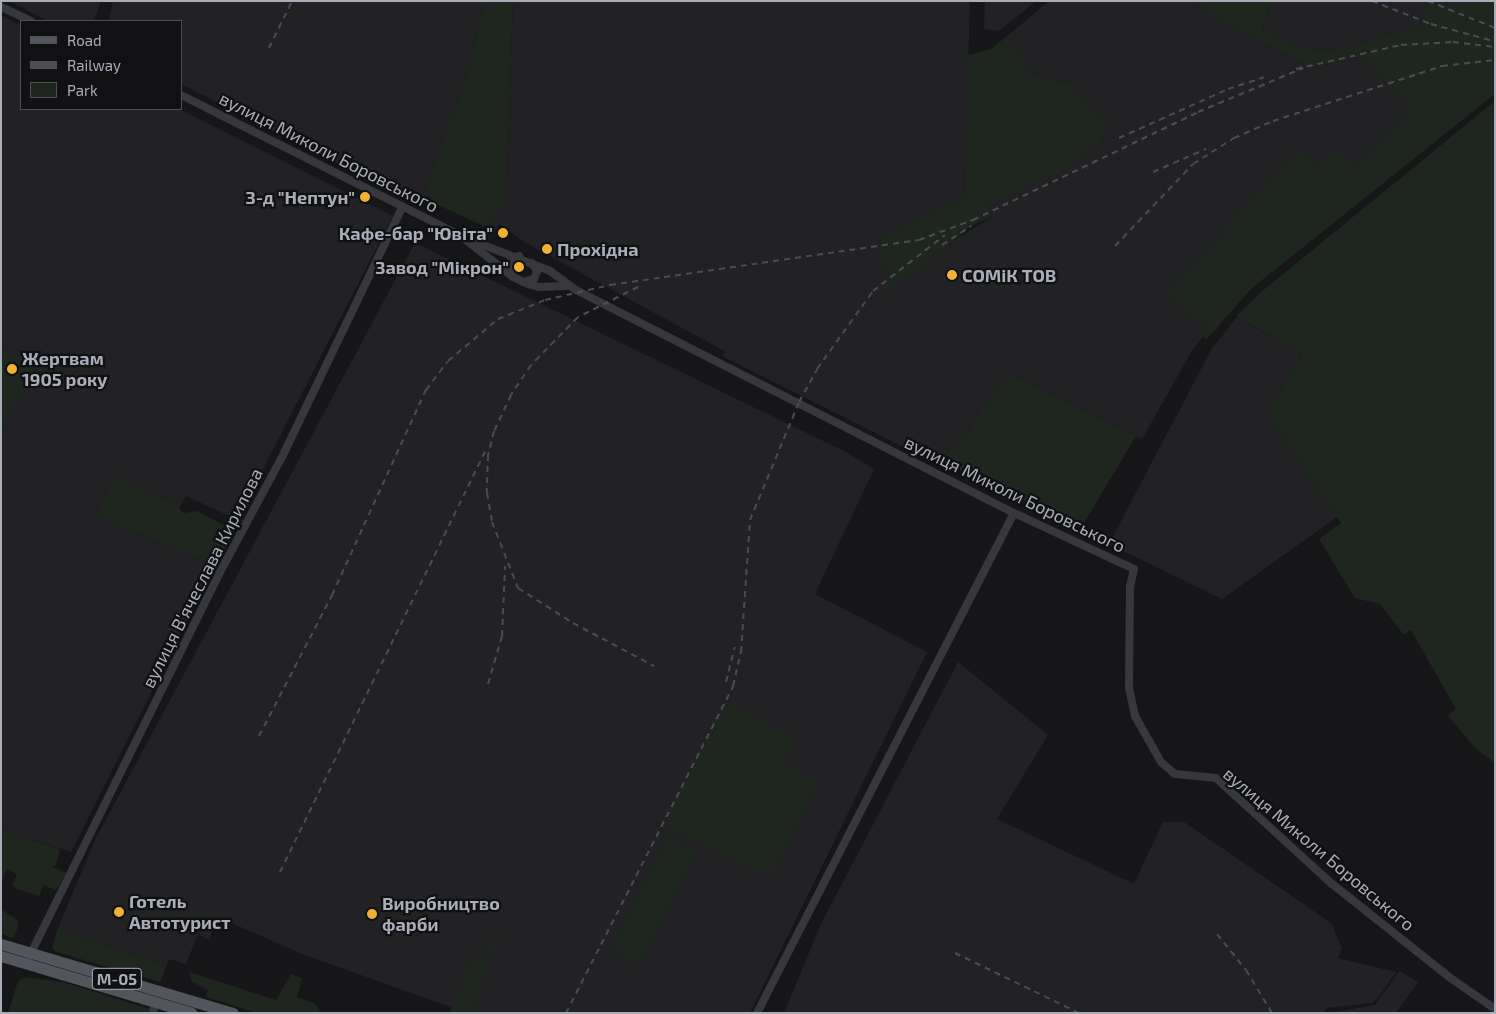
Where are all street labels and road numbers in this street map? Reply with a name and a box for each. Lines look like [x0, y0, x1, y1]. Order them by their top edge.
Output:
street label: вулиця Миколи Боровського [216, 87, 442, 217]
street label: вулиця Миколи Боровського [901, 431, 1129, 557]
street label: вулиця Вʼячеслава Кирилова [137, 465, 267, 691]
street label: вулиця Миколи Боровського [1219, 763, 1419, 935]
road number: М-05 [91, 966, 143, 992]

